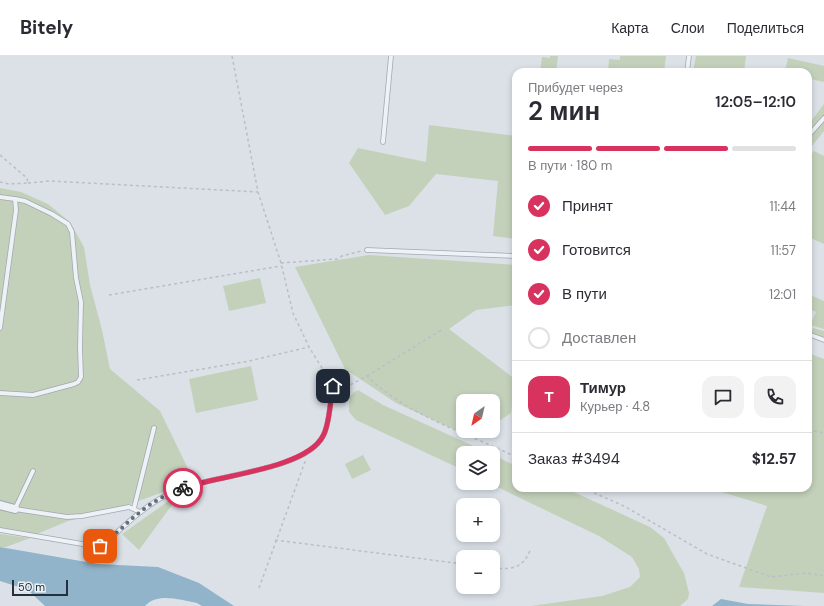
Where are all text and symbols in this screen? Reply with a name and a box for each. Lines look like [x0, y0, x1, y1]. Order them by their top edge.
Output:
text: Bitely [20, 15, 73, 40]
text: Карта [611, 19, 649, 37]
text: Слои [671, 19, 705, 37]
text: Поделиться [727, 19, 804, 37]
text: Прибудет через [528, 79, 623, 96]
text: 12:05–12:10 [715, 92, 796, 112]
text: 2 мин [528, 94, 600, 128]
text: В пути · 180 m [528, 157, 612, 174]
icon: check [528, 195, 550, 217]
text: Принят [562, 196, 613, 216]
text: 11:44 [769, 198, 796, 215]
icon: check [528, 239, 550, 261]
text: Готовится [562, 240, 631, 260]
text: 11:57 [771, 242, 796, 259]
icon: check [528, 283, 550, 305]
text: В пути [562, 284, 607, 304]
text: 12:01 [769, 286, 796, 303]
text: Доставлен [562, 328, 636, 348]
pin [316, 369, 350, 403]
icon: home [322, 375, 344, 397]
button: chat [702, 376, 744, 418]
button: phone [754, 376, 796, 418]
text: Тимур [580, 378, 626, 398]
text: Т [544, 387, 554, 407]
north arrow [456, 394, 500, 438]
map controls [456, 394, 500, 594]
text: Курьер · 4.8 [580, 398, 650, 415]
button: layers [456, 446, 500, 490]
text: Заказ #3494 [528, 449, 620, 469]
text: $12.57 [752, 449, 796, 469]
courier [163, 468, 203, 508]
icon: bike [172, 477, 194, 499]
button: + [456, 498, 500, 542]
pin [83, 529, 117, 563]
icon: bag [89, 535, 111, 557]
button: − [456, 550, 500, 594]
scale bar [12, 578, 68, 597]
text: 50 m [18, 580, 45, 594]

